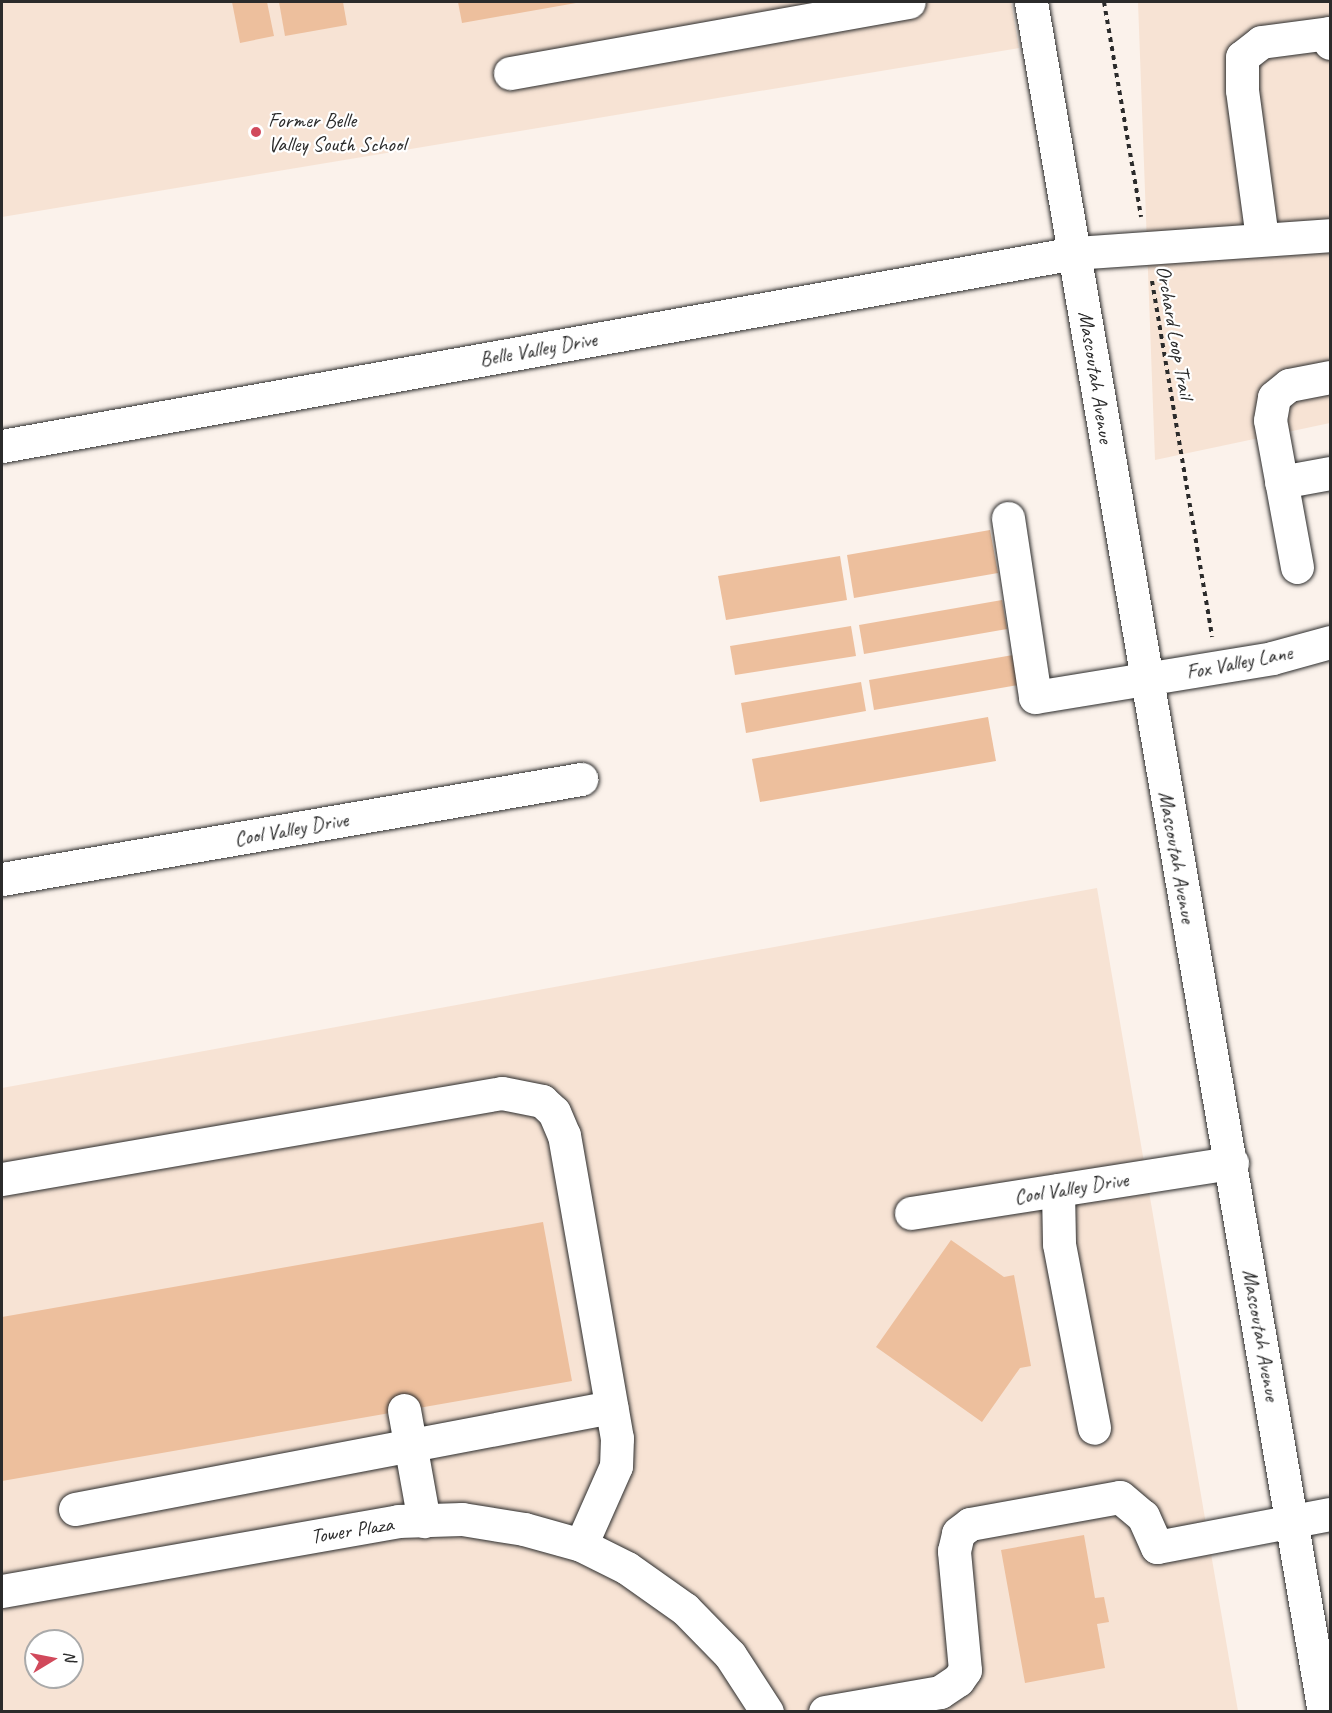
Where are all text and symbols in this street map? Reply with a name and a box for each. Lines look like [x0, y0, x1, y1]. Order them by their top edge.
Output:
place label: Former Belle Valley South School [268, 107, 404, 157]
marker: Former Belle Valley South School [249, 125, 263, 139]
street label: Orchard Loop Trail [1151, 264, 1199, 400]
street label: Mascoutah Avenue [1073, 309, 1119, 445]
street label: Belle Valley Drive [477, 326, 599, 372]
street label: Fox Valley Lane [1184, 639, 1294, 685]
street label: Mascoutah Avenue [1153, 789, 1201, 925]
street label: Cool Valley Drive [232, 807, 350, 851]
street label: Cool Valley Drive [1012, 1167, 1130, 1209]
street label: Mascoutah Avenue [1237, 1267, 1285, 1403]
street label: Tower Plaza [309, 1511, 395, 1549]
north arrow [24, 1629, 84, 1689]
text: N [59, 1650, 80, 1663]

